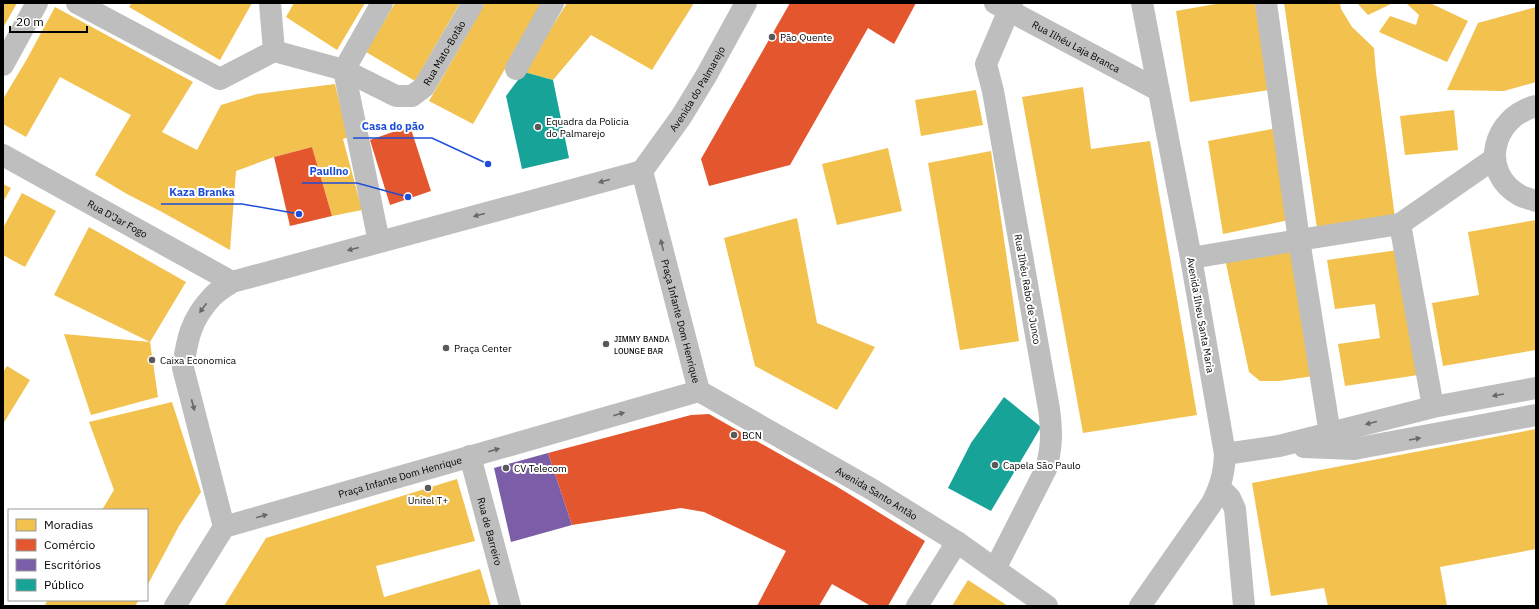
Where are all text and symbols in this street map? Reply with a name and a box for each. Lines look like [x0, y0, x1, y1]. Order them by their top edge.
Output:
scale bar [10, 8, 87, 34]
text: 20 m [16, 14, 44, 29]
street label: Rua Mato-Botão [420, 18, 469, 88]
street label: Rua Ilhéu Laja Branca [1030, 18, 1123, 76]
place label: Pão Quente [780, 31, 833, 44]
marker: Pão Quente [767, 32, 777, 42]
street label: Avenida do Palmarejo [667, 44, 728, 134]
callout: Casa do pão [353, 115, 432, 138]
place label: Equadra da Policia do Palmarejo [546, 115, 629, 140]
text: Casa do pão [362, 119, 424, 133]
marker: Equadra da Policia do Palmarejo [533, 122, 543, 132]
callout: Paulino [302, 160, 357, 183]
text: Paulino [309, 164, 349, 178]
one-way arrow [598, 178, 610, 184]
callout: Kaza Branka [161, 181, 242, 204]
text: Kaza Branka [169, 185, 235, 199]
street label: Rua D'Jar Fogo [85, 197, 150, 241]
one-way arrow [473, 212, 485, 218]
street label: Rua Ilhéu Rabo de Junco [1011, 233, 1044, 346]
one-way arrow [659, 239, 665, 251]
one-way arrow [347, 246, 359, 252]
street label: Avenida Ilheu Santa Maria [1184, 256, 1217, 375]
street label: Praça Infante Dom Henrique [658, 258, 703, 385]
one-way arrow [199, 302, 207, 313]
place label: ᴊɪᴍᴍʏ ʙᴀɴᴅᴀ ʟᴏᴜɴɢᴇ ʙᴀʀ [614, 332, 669, 357]
marker: ᴊɪᴍᴍʏ ʙᴀɴᴅᴀ ʟᴏᴜɴɢᴇ ʙᴀʀ [601, 339, 611, 349]
place label: Praça Center [454, 342, 512, 355]
marker: Praça Center [441, 343, 451, 353]
place label: Caixa Economica [160, 354, 237, 367]
marker: Caixa Economica [147, 355, 157, 365]
one-way arrow [1492, 392, 1504, 398]
one-way arrow [190, 399, 196, 412]
one-way arrow [613, 411, 625, 417]
one-way arrow [1365, 420, 1377, 426]
place label: BCN [742, 429, 762, 442]
marker: BCN [729, 430, 739, 440]
one-way arrow [1409, 435, 1421, 441]
one-way arrow [488, 446, 500, 452]
street label: Praça Infante Dom Henrique [337, 453, 464, 501]
place label: Capela São Paulo [1003, 459, 1081, 472]
marker: Capela São Paulo [990, 460, 1000, 470]
place label: CV Telecom [514, 462, 567, 475]
marker: CV Telecom [501, 463, 511, 473]
street label: Avenida Santo Antão [833, 464, 920, 523]
marker: Unitel T+ [423, 483, 433, 493]
place label: Unitel T+ [408, 494, 448, 507]
street label: Rua de Barreiro [474, 496, 505, 567]
legend [8, 509, 148, 601]
one-way arrow [256, 513, 268, 519]
text: Moradias [44, 517, 94, 532]
text: Comércio [44, 537, 96, 552]
text: Escritórios [44, 557, 101, 572]
text: Público [44, 577, 84, 592]

